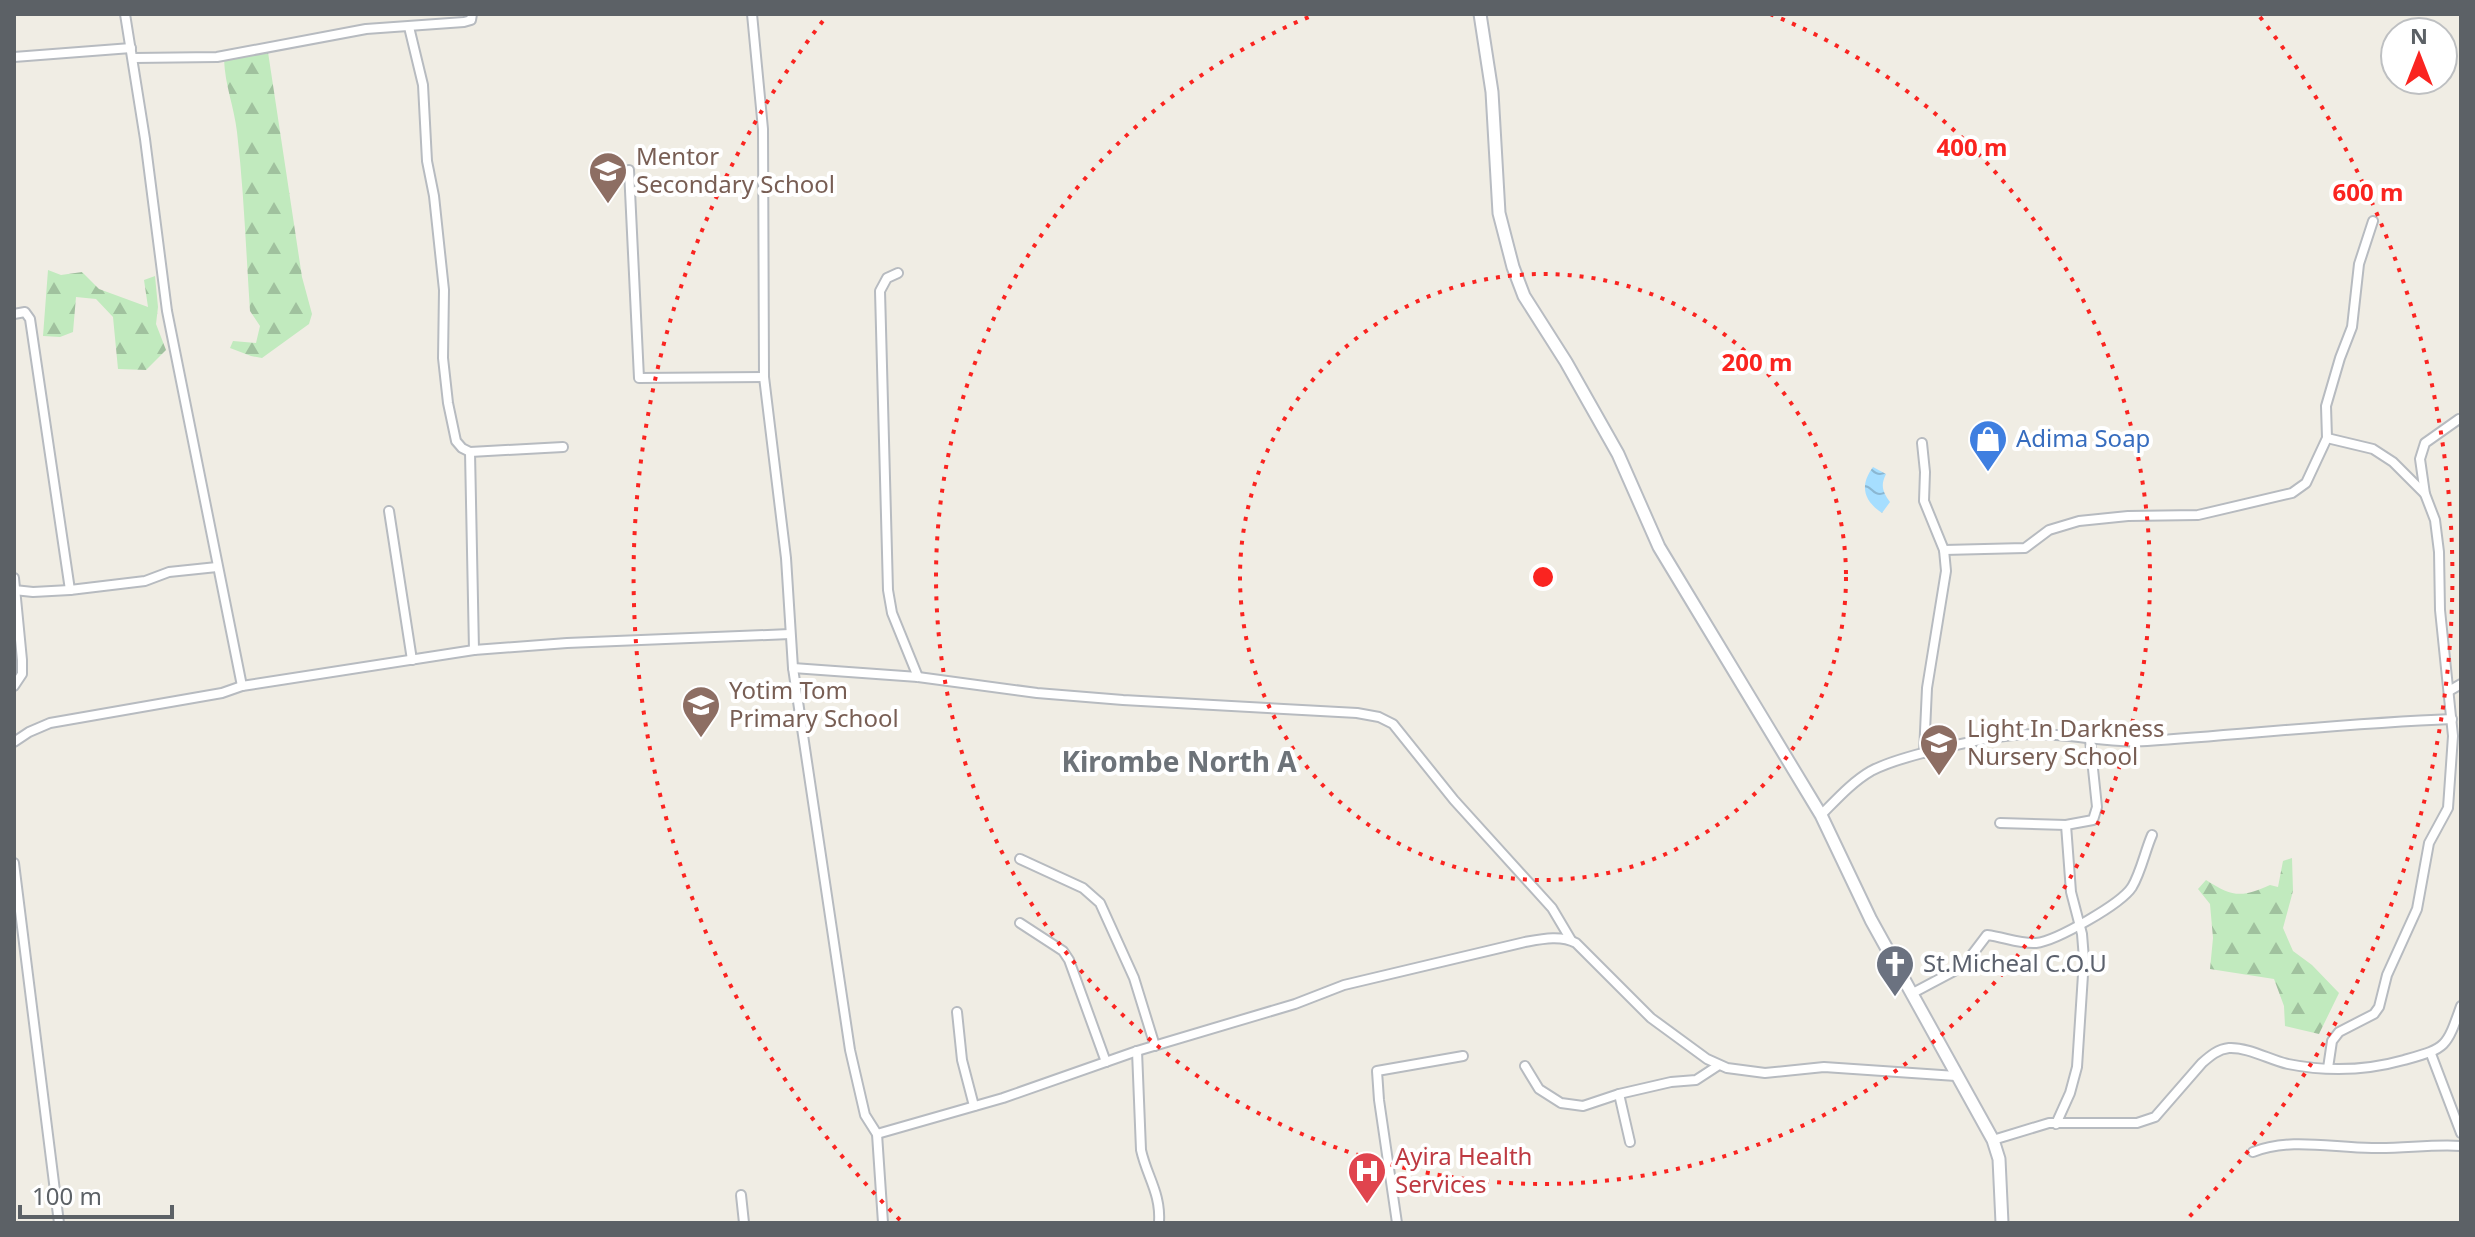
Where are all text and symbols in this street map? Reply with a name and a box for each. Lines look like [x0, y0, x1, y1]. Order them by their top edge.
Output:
north arrow [2379, 16, 2459, 96]
text: N [2410, 20, 2428, 50]
text: 400 m [1937, 130, 2007, 163]
place label: Mentor Secondary School [636, 139, 835, 200]
school or university icon: Mentor Secondary School [587, 150, 629, 205]
text: 600 m [2333, 175, 2403, 208]
text: 200 m [1722, 345, 1792, 378]
shop icon: Adima Soap [1967, 418, 2009, 473]
place label: Adima Soap [2016, 421, 2150, 454]
centre of rings [1529, 563, 1557, 591]
place label: Yotim Tom Primary School [729, 673, 899, 734]
school or university icon: Yotim Tom Primary School [680, 684, 722, 739]
place label: Light In Darkness Nursery School [1967, 711, 2165, 772]
school or university icon: Light In Darkness Nursery School [1918, 722, 1960, 777]
district label: Kirombe North A [1061, 742, 1297, 780]
church icon: St.Micheal C.O.U [1874, 943, 1916, 998]
place label: St.Micheal C.O.U [1923, 946, 2107, 979]
place label: Ayira Health Services [1395, 1139, 1532, 1200]
hospital icon: Ayira Health Services [1346, 1150, 1388, 1205]
scale bar [20, 1169, 172, 1219]
text: 100 m [32, 1179, 102, 1212]

